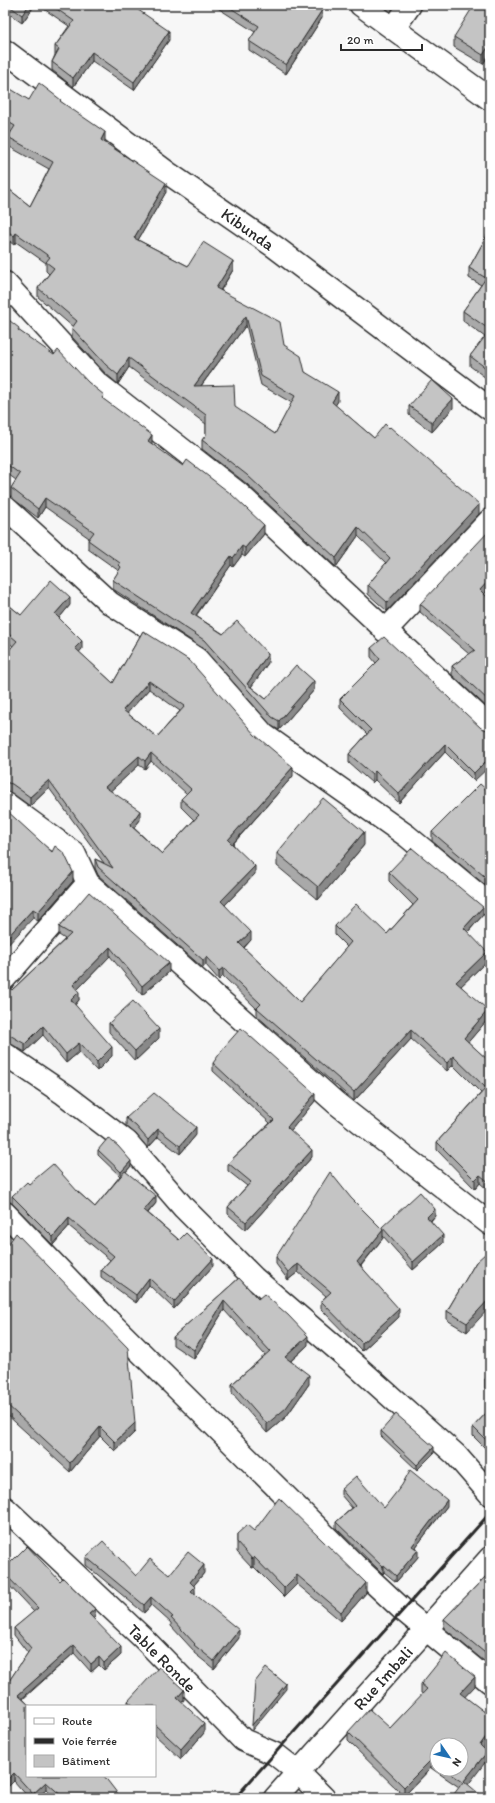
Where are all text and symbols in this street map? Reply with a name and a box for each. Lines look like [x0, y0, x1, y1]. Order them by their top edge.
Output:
scale bar [341, 26, 422, 52]
text: 20 m [347, 33, 374, 47]
street label: Kibunda [217, 203, 279, 255]
street label: Table Ronde [124, 1620, 200, 1696]
street label: Rue Imbali [349, 1642, 417, 1714]
legend [26, 1705, 156, 1777]
text: Route [62, 1714, 92, 1728]
text: Voie ferrée [62, 1734, 117, 1748]
north arrow [429, 1737, 469, 1777]
text: Bâtiment [62, 1754, 111, 1768]
text: N [449, 1756, 464, 1769]

